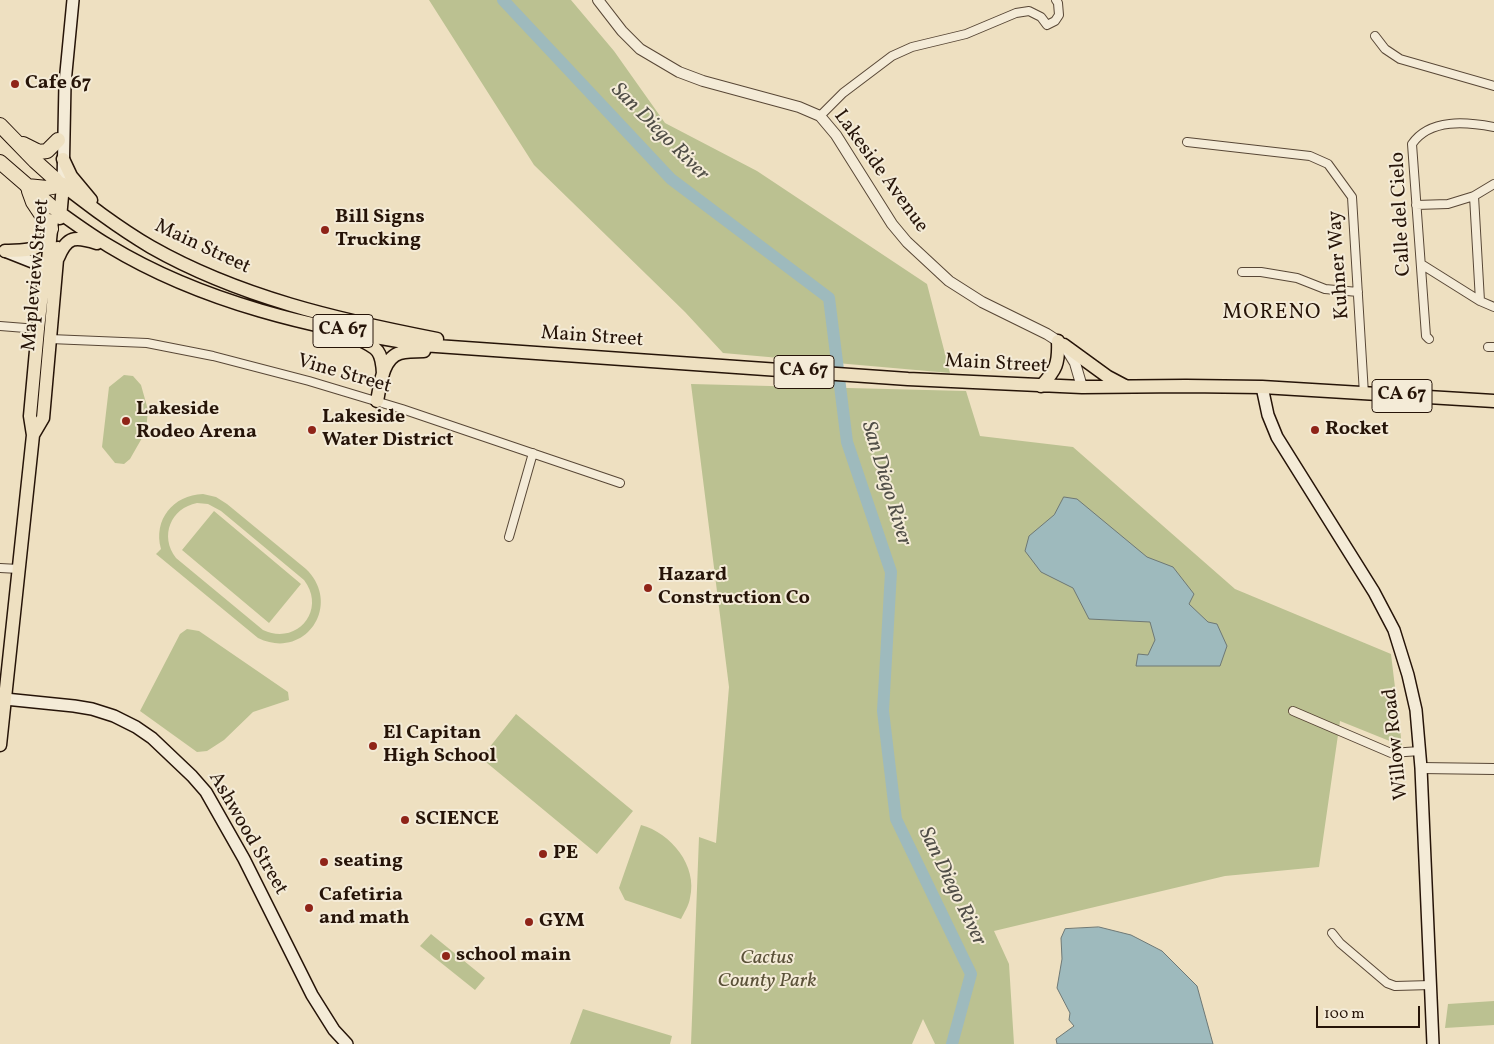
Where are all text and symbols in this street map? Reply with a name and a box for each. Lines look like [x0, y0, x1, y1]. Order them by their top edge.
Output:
place label: Cafe 67 [25, 72, 91, 96]
marker: Cafe 67 [9, 78, 21, 90]
water label: San Diego River [605, 79, 713, 187]
street label: Lakeside Avenue [827, 106, 933, 238]
street label: Calle del Cielo [1387, 151, 1417, 277]
street label: Mapleview Street [18, 198, 56, 352]
place label: Bill Signs Trucking [335, 206, 425, 253]
street label: Kuhner Way [1324, 210, 1356, 320]
street label: Main Street [150, 215, 254, 281]
marker: Bill Signs Trucking [319, 224, 331, 236]
district label: MORENO [1222, 301, 1322, 327]
road number: CA 67 [313, 314, 373, 348]
street label: Main Street [540, 322, 644, 354]
street label: Vine Street [294, 350, 394, 400]
street label: Main Street [944, 350, 1048, 380]
road number: CA 67 [774, 356, 834, 388]
road number: CA 67 [1372, 380, 1432, 412]
place label: Lakeside Rodeo Arena [136, 398, 257, 445]
place label: Lakeside Water District [322, 406, 454, 453]
marker: Lakeside Rodeo Arena [120, 415, 132, 427]
place label: Rocket [1325, 418, 1389, 442]
water label: San Diego River [854, 419, 916, 549]
marker: Lakeside Water District [306, 424, 318, 436]
marker: Rocket [1309, 424, 1321, 436]
place label: Hazard Construction Co [658, 564, 810, 611]
marker: Hazard Construction Co [642, 582, 654, 594]
street label: Willow Road [1379, 687, 1415, 801]
place label: El Capitan High School [383, 722, 496, 769]
marker: El Capitan High School [367, 740, 379, 752]
street label: Ashwood Street [202, 768, 292, 900]
place label: SCIENCE [415, 808, 499, 832]
marker: SCIENCE [399, 814, 411, 826]
water label: San Diego River [911, 824, 991, 950]
place label: PE [553, 842, 578, 866]
marker: PE [537, 848, 549, 860]
place label: seating [334, 850, 403, 874]
marker: seating [318, 856, 330, 868]
place label: Cafetiria and math [319, 884, 410, 931]
marker: Cafetiria and math [303, 902, 315, 914]
place label: GYM [539, 910, 584, 934]
marker: GYM [523, 916, 535, 928]
place label: school main [456, 944, 571, 968]
park label: Cactus County Park [718, 947, 816, 994]
marker: school main [440, 950, 452, 962]
scale bar [1319, 996, 1423, 1028]
text: 100 m [1324, 1004, 1364, 1025]

